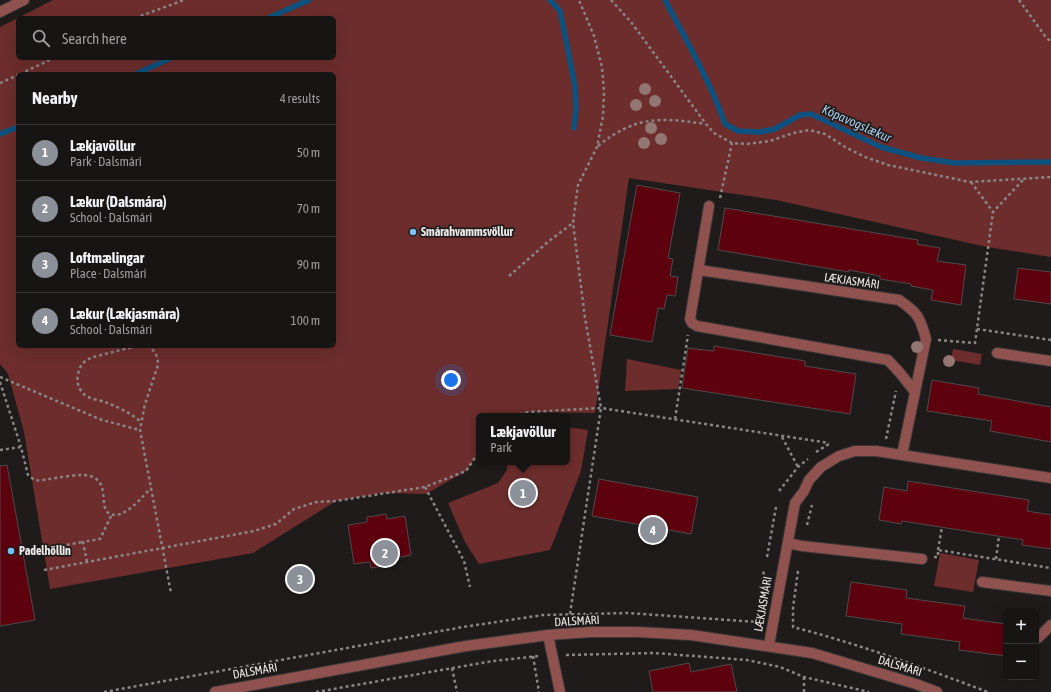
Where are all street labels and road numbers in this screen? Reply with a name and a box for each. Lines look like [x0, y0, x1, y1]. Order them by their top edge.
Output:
street label: LÆKJASMÁRI [823, 270, 881, 292]
street label: LÆKJASMÁRI [751, 575, 775, 633]
street label: DALSMÁRI [554, 613, 600, 629]
street label: DALSMÁRI [876, 653, 924, 679]
street label: DALSMÁRI [231, 660, 279, 682]

